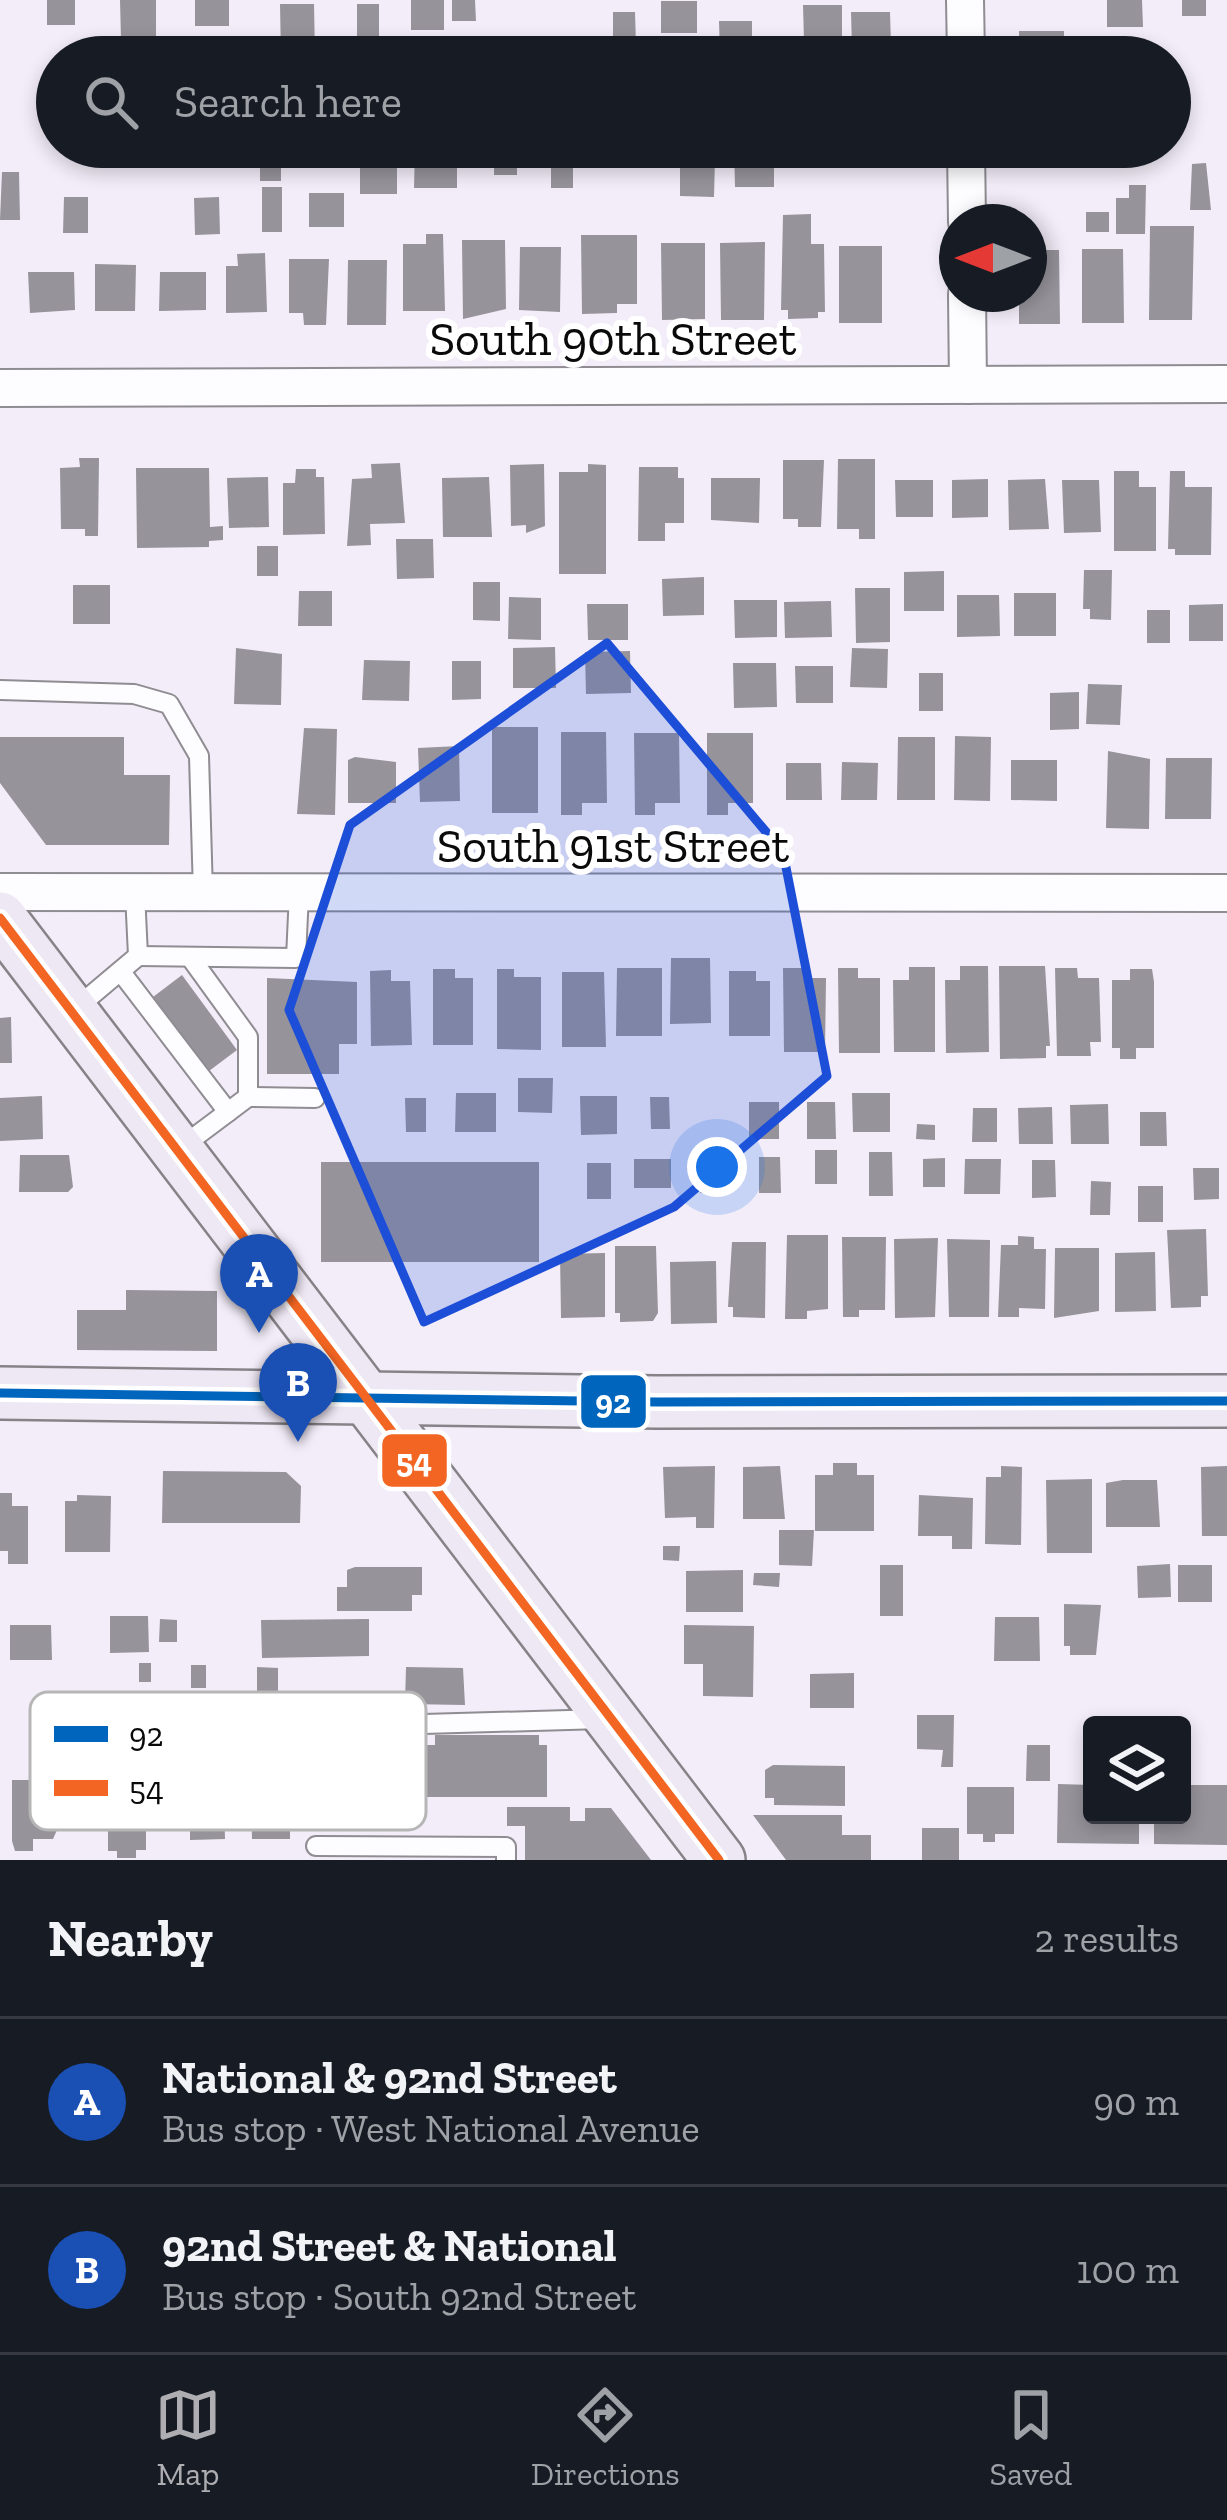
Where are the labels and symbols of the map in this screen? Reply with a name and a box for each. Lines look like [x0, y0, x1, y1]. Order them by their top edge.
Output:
north arrow [939, 204, 1047, 312]
street label: South 90th Street [430, 310, 797, 367]
street label: South 91st Street [437, 817, 789, 874]
your location [687, 1137, 747, 1197]
pin: A [220, 1234, 298, 1333]
pin: B [259, 1343, 337, 1442]
line badge: 92 [579, 1373, 648, 1430]
text: 92 [595, 1382, 631, 1421]
line badge: 54 [380, 1432, 449, 1489]
text: 54 [396, 1441, 432, 1480]
legend [30, 1692, 426, 1830]
text: 92 [129, 1715, 164, 1754]
text: 54 [129, 1769, 164, 1808]

